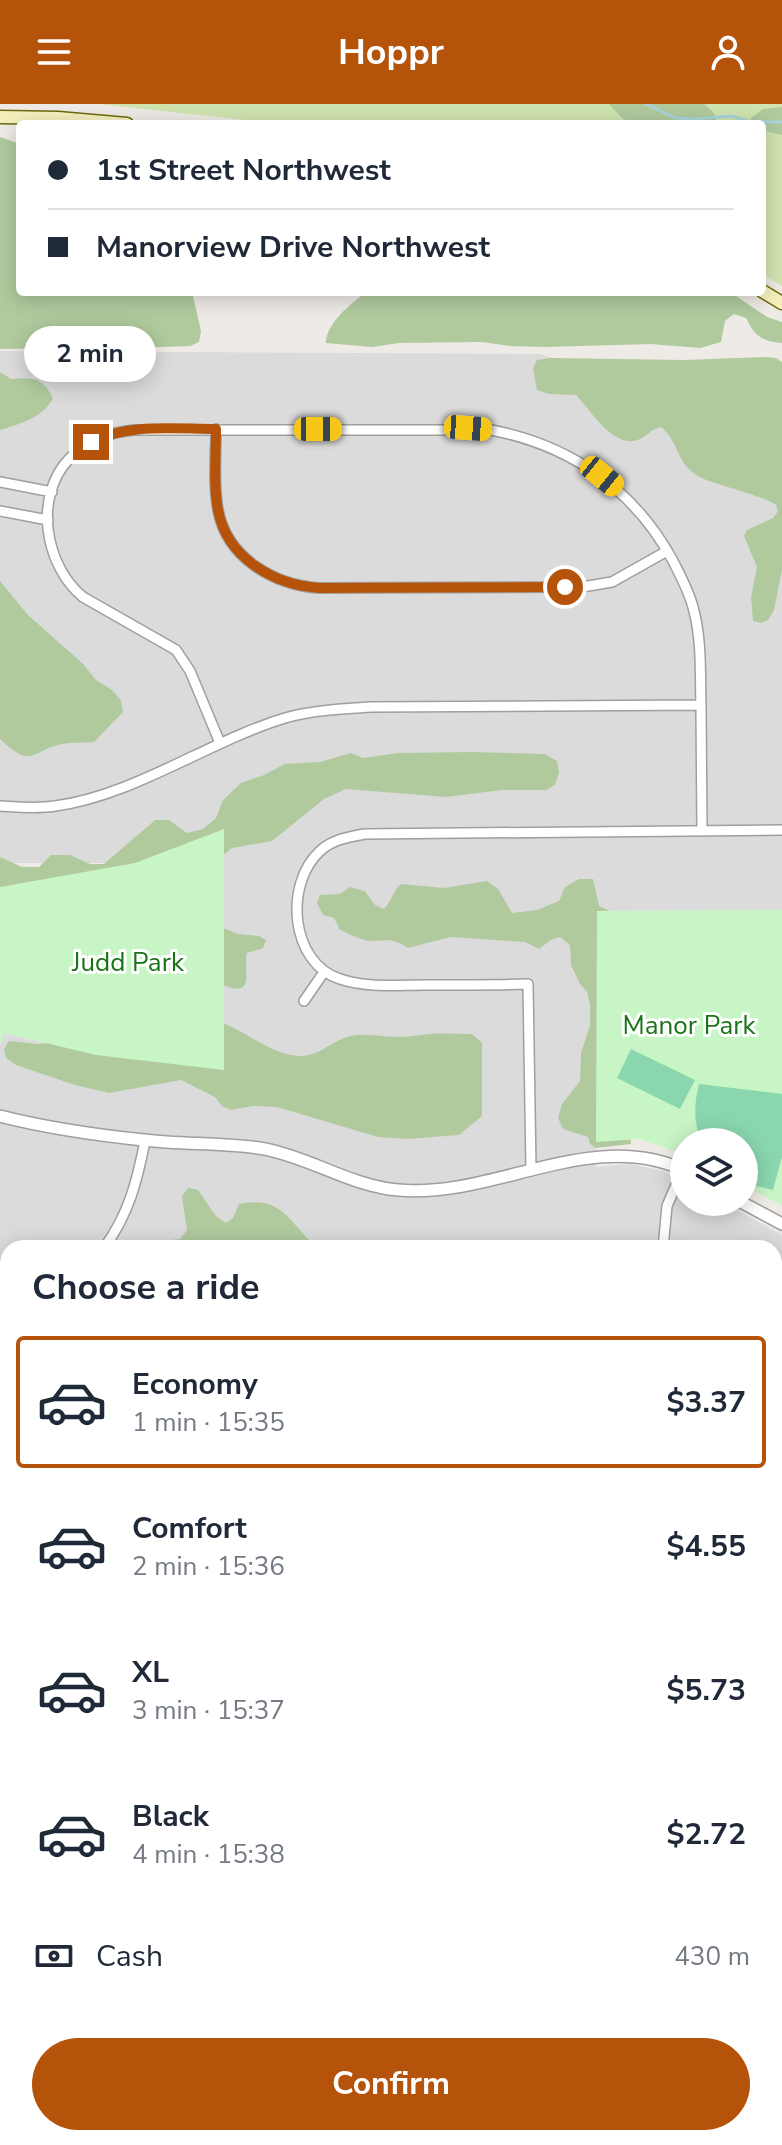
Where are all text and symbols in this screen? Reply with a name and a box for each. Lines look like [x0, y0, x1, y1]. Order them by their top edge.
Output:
text: Hoppr [338, 28, 444, 77]
icon: menu [32, 30, 76, 74]
icon: person [706, 30, 750, 74]
text: 1st Street Northwest [96, 150, 391, 191]
text: Manorview Drive Northwest [96, 227, 490, 268]
callout: 2 min [25, 326, 157, 382]
text: 2 min [56, 336, 124, 371]
car [443, 414, 493, 442]
car [294, 417, 342, 441]
route end [73, 424, 109, 460]
car [576, 452, 628, 500]
route start [547, 569, 583, 605]
park label: Judd Park [71, 945, 185, 980]
park label: Manor Park [622, 1008, 757, 1043]
map controls [670, 1128, 758, 1216]
button: layers [670, 1128, 758, 1216]
text: Choose a ride [32, 1263, 260, 1312]
text: Economy [132, 1364, 258, 1405]
icon: car [36, 1366, 108, 1438]
text: $3.37 [667, 1382, 746, 1423]
text: 1 min · 15:35 [132, 1405, 285, 1440]
text: Comfort [132, 1508, 247, 1549]
icon: car [36, 1510, 108, 1582]
text: $4.55 [667, 1526, 746, 1567]
text: 2 min · 15:36 [132, 1549, 285, 1584]
text: XL [132, 1652, 169, 1693]
icon: car [36, 1654, 108, 1726]
text: $5.73 [667, 1670, 746, 1711]
text: 3 min · 15:37 [132, 1693, 285, 1728]
text: Black [132, 1796, 209, 1837]
icon: car [36, 1798, 108, 1870]
text: $2.72 [667, 1814, 746, 1855]
text: 4 min · 15:38 [132, 1837, 285, 1872]
icon: cash [32, 1934, 76, 1978]
text: Cash [96, 1936, 163, 1977]
text: 430 m [674, 1939, 750, 1974]
button: Confirm [32, 2038, 750, 2130]

